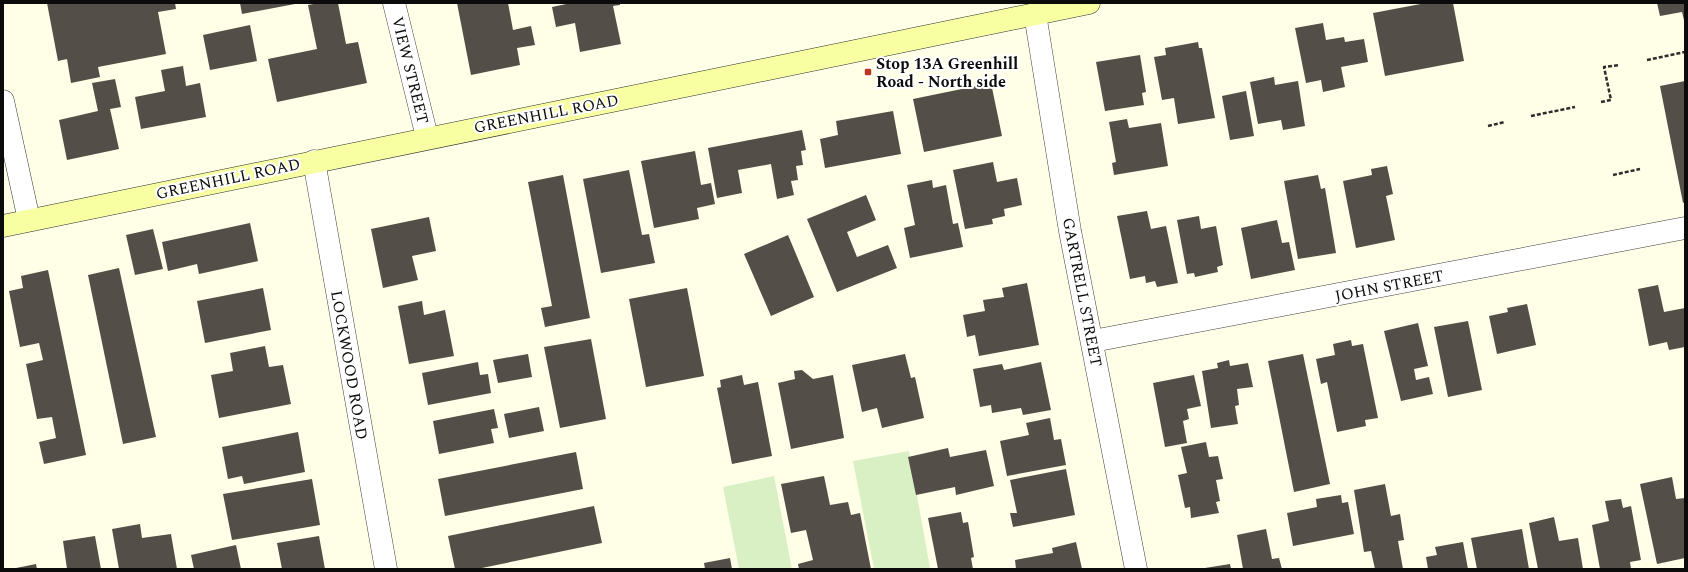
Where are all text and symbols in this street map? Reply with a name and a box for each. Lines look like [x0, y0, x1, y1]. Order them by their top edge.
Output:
street label: VIEW STREET [385, 14, 435, 127]
place label: Stop 13A Greenhill Road - North side [876, 52, 1018, 94]
marker: Stop 13A Greenhill Road - North side [863, 67, 873, 77]
street label: GREENHILL ROAD [472, 88, 621, 140]
street label: GREENHILL ROAD [154, 152, 303, 206]
street label: GARTRELL STREET [1056, 215, 1108, 369]
street label: JOHN STREET [1333, 264, 1446, 308]
street label: LOCKWOOD ROAD [324, 289, 374, 442]

